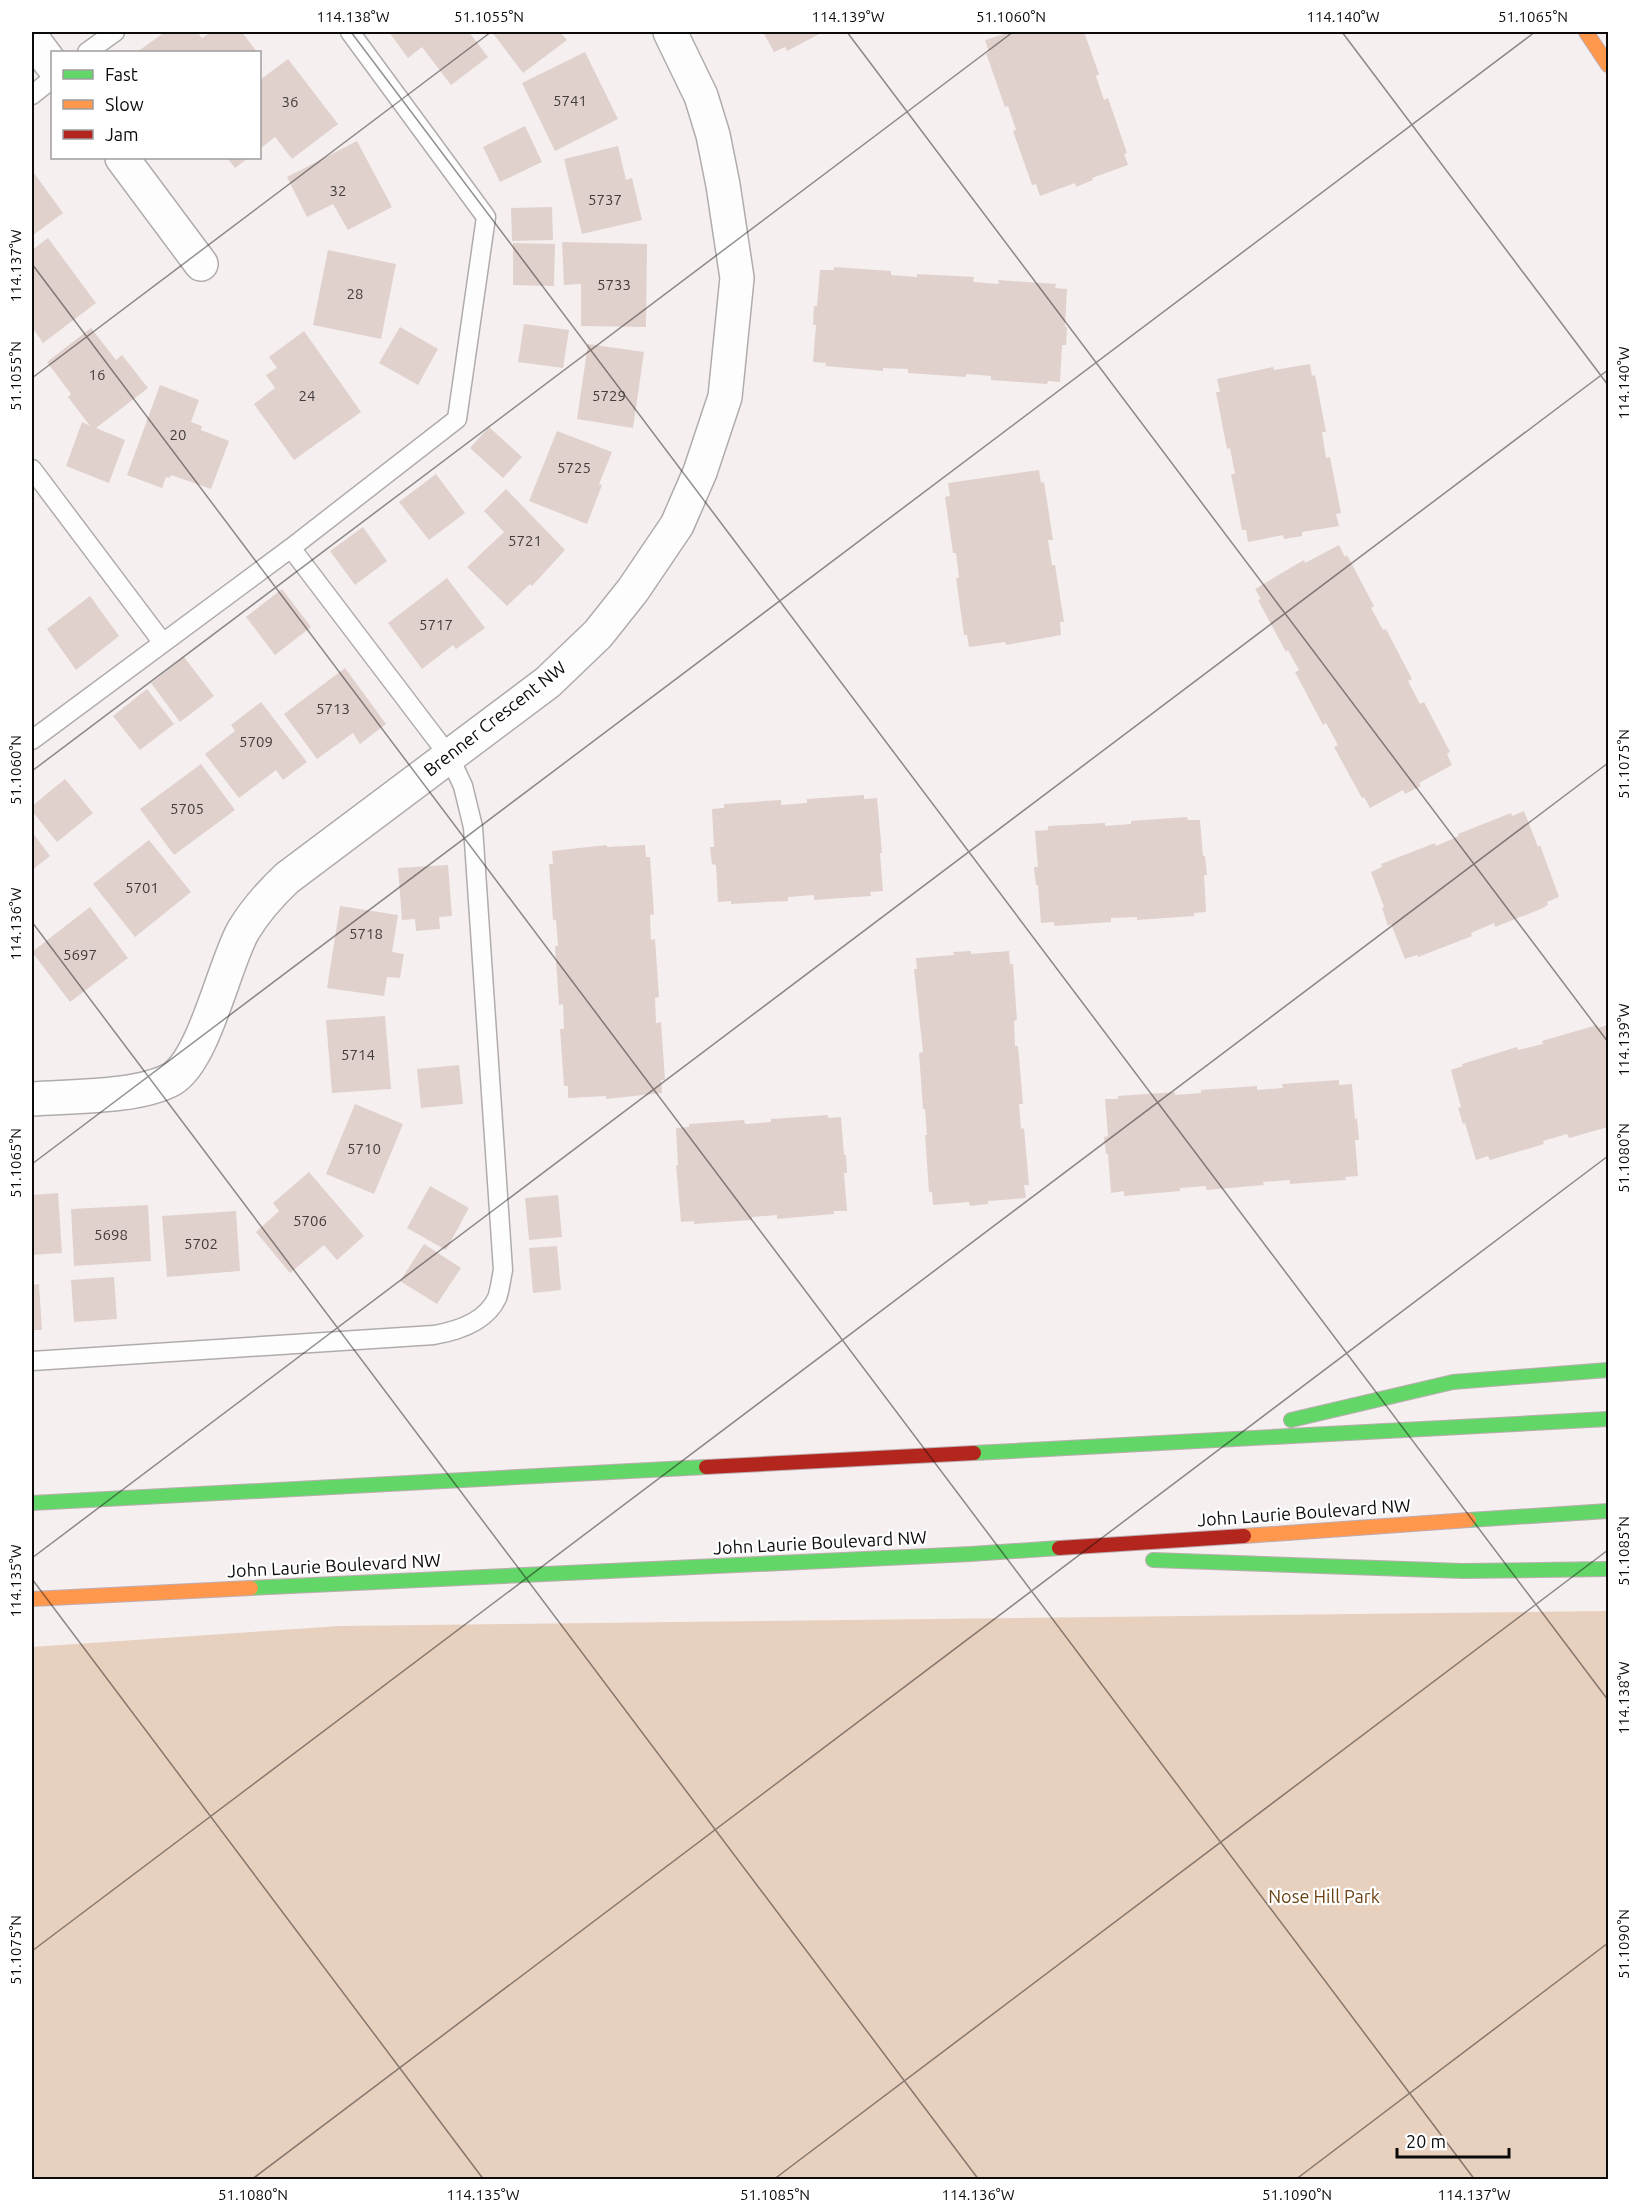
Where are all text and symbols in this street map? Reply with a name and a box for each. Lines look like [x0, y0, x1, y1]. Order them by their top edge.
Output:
text: 114.138°W [316, 8, 390, 25]
text: 51.1055°N [454, 8, 524, 25]
text: 114.139°W [811, 8, 885, 25]
text: 51.1060°N [976, 8, 1046, 25]
text: 114.140°W [1306, 8, 1380, 25]
text: 51.1065°N [1498, 8, 1568, 25]
legend [51, 51, 261, 159]
text: Fast [105, 64, 138, 84]
house number: 5741 [553, 92, 587, 109]
house number: 36 [282, 93, 298, 110]
text: Slow [105, 94, 144, 114]
text: Jam [105, 124, 139, 144]
house number: 32 [330, 182, 346, 199]
house number: 5737 [588, 191, 622, 208]
text: 114.137°W [7, 229, 24, 303]
house number: 5733 [597, 276, 631, 293]
house number: 28 [347, 285, 363, 302]
text: 51.1055°N [7, 341, 24, 411]
text: 114.140°W [1615, 346, 1632, 420]
house number: 16 [89, 366, 105, 383]
house number: 24 [299, 387, 315, 404]
house number: 5729 [592, 387, 626, 404]
house number: 20 [170, 426, 186, 443]
house number: 5725 [557, 459, 591, 476]
house number: 5721 [508, 532, 542, 549]
house number: 5717 [419, 616, 453, 633]
street label: Brenner Crescent NW [420, 656, 570, 780]
house number: 5713 [316, 700, 350, 717]
text: 51.1075°N [1615, 729, 1632, 799]
house number: 5709 [239, 733, 273, 750]
text: 51.1060°N [7, 735, 24, 805]
house number: 5705 [170, 800, 204, 817]
house number: 5701 [125, 879, 159, 896]
text: 114.136°W [7, 887, 24, 961]
house number: 5718 [349, 925, 383, 942]
house number: 5697 [63, 946, 97, 963]
text: 114.139°W [1615, 1003, 1632, 1077]
house number: 5714 [341, 1046, 375, 1063]
text: 51.1080°N [1615, 1123, 1632, 1193]
text: 51.1065°N [7, 1128, 24, 1198]
house number: 5710 [347, 1140, 381, 1157]
house number: 5706 [293, 1212, 327, 1229]
house number: 5698 [94, 1226, 128, 1243]
house number: 5702 [184, 1235, 218, 1252]
street label: John Laurie Boulevard NW [1197, 1495, 1412, 1529]
text: 51.1085°N [1615, 1516, 1632, 1586]
street label: John Laurie Boulevard NW [713, 1526, 928, 1558]
text: 114.135°W [7, 1544, 24, 1618]
street label: John Laurie Boulevard NW [227, 1549, 442, 1581]
text: 114.138°W [1615, 1661, 1632, 1735]
park label: Nose Hill Park [1268, 1886, 1380, 1906]
text: 51.1090°N [1615, 1909, 1632, 1979]
text: 51.1075°N [7, 1915, 24, 1985]
scale bar [1397, 2121, 1510, 2159]
text: 20 m [1406, 2131, 1446, 2151]
text: 51.1080°N [218, 2186, 288, 2203]
text: 114.135°W [446, 2186, 520, 2203]
text: 51.1085°N [740, 2186, 810, 2203]
text: 114.136°W [941, 2186, 1015, 2203]
text: 51.1090°N [1262, 2186, 1332, 2203]
text: 114.137°W [1437, 2186, 1511, 2203]

